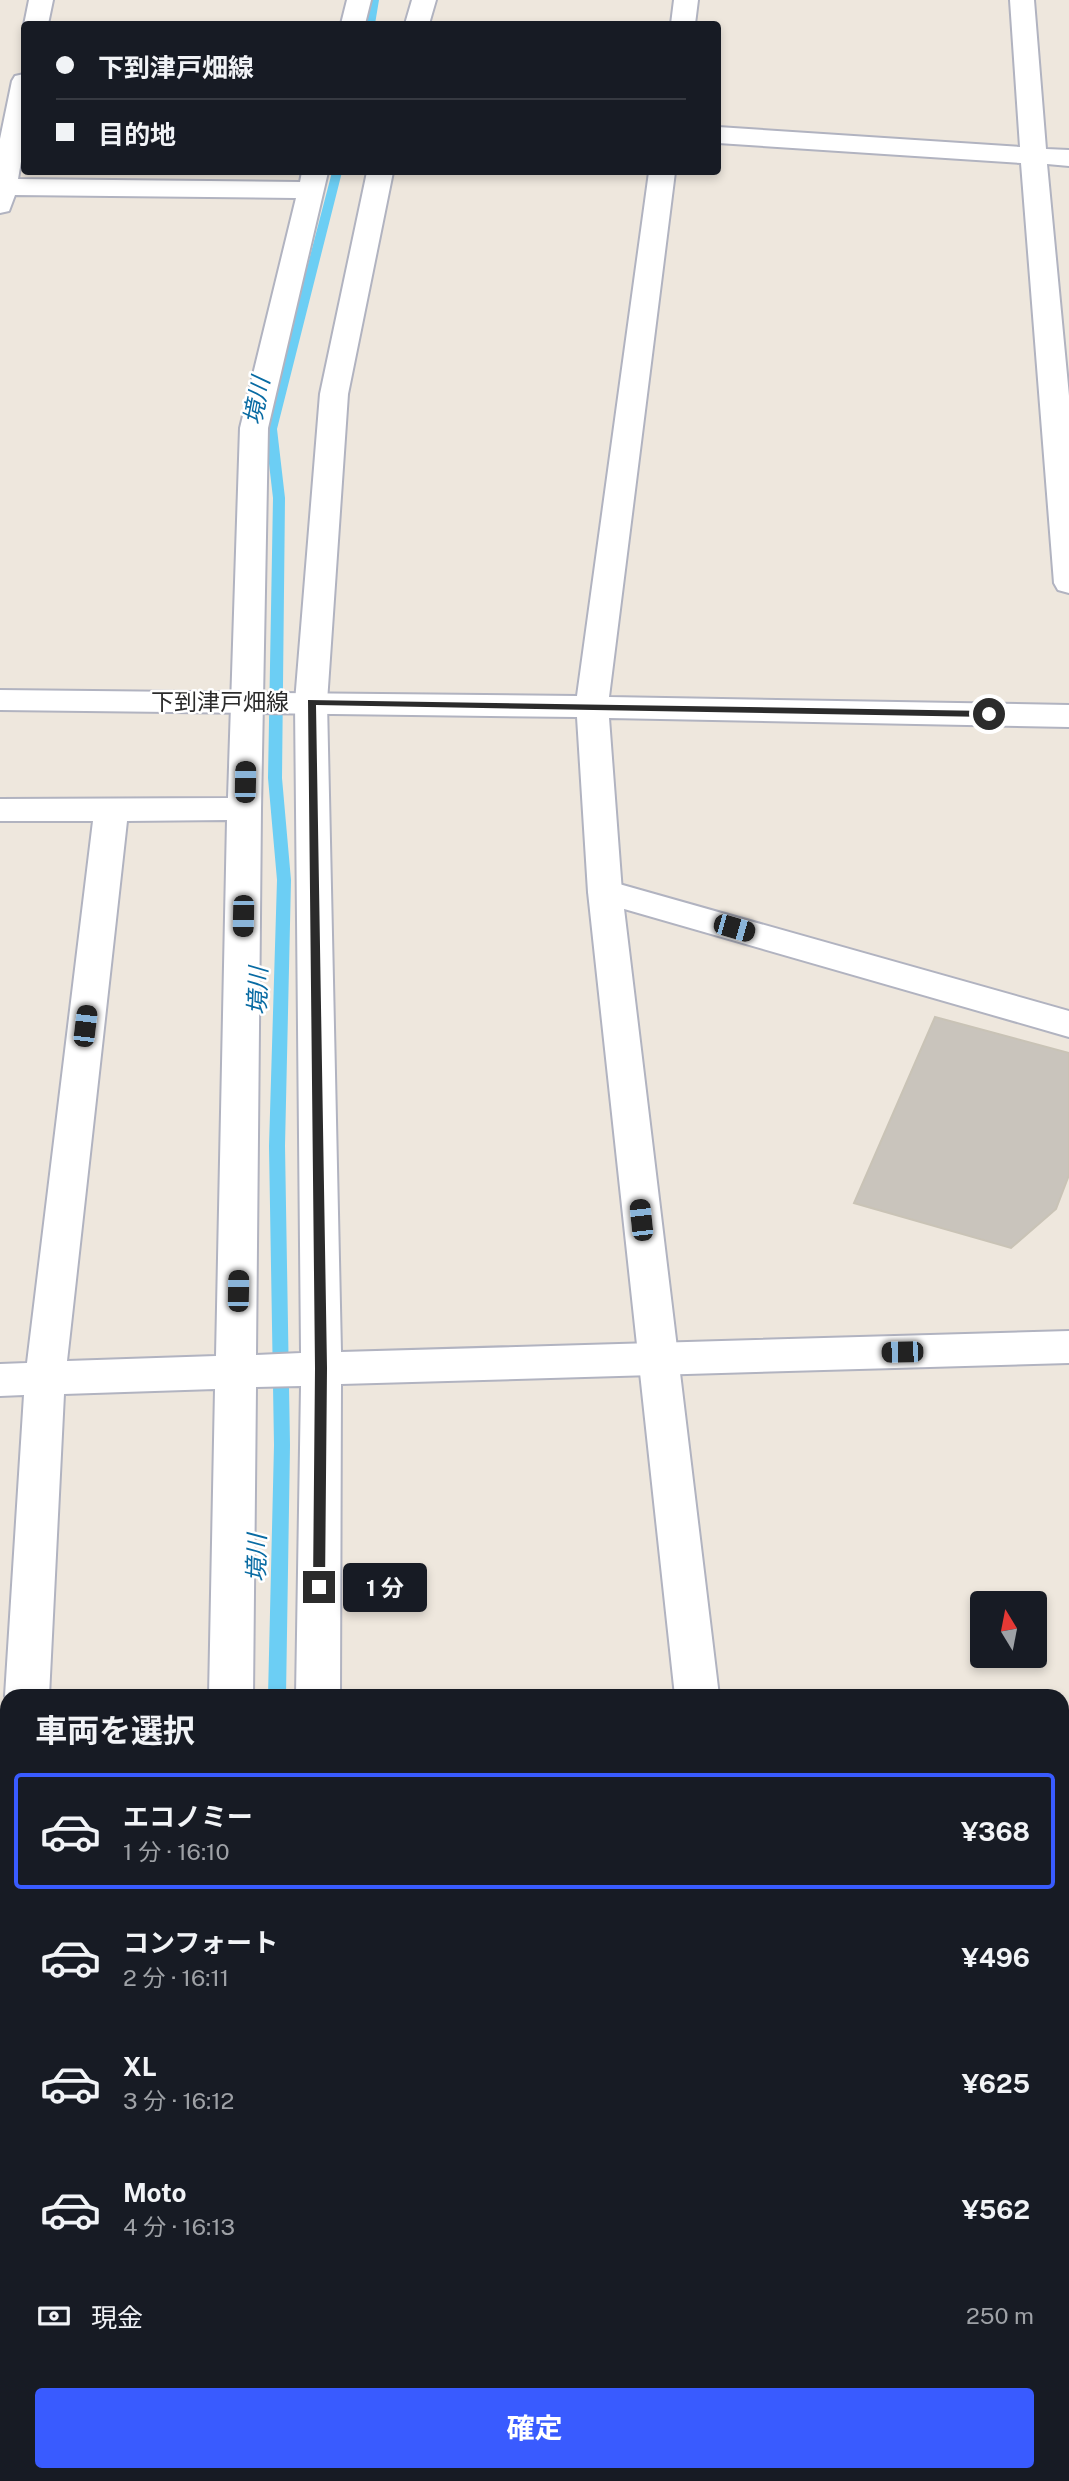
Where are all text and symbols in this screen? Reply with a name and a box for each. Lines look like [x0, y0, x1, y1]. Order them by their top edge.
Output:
text: 下到津戸畑線 [98, 52, 254, 83]
text: 目的地 [98, 119, 176, 150]
water label: 境川 [238, 372, 275, 427]
street label: 下到津戸畑線 [151, 688, 289, 715]
route start [973, 698, 1005, 730]
car [235, 761, 256, 803]
car [233, 895, 254, 937]
car [711, 912, 758, 944]
water label: 境川 [242, 963, 272, 1015]
car [73, 1004, 98, 1048]
car [629, 1198, 654, 1242]
car [228, 1270, 249, 1312]
car [881, 1341, 924, 1363]
water label: 境川 [242, 1531, 270, 1582]
callout: 1 分 [344, 1562, 428, 1612]
route end [303, 1571, 335, 1603]
text: 1 分 [366, 1574, 404, 1601]
north arrow [970, 1591, 1046, 1668]
map controls [970, 1591, 1047, 1668]
text: 車両を選択 [35, 1712, 195, 1749]
icon: car [39, 1800, 102, 1863]
text: エコノミー [123, 1801, 253, 1832]
text: ¥368 [961, 1816, 1030, 1847]
text: 1 分 · 16:10 [123, 1838, 230, 1865]
icon: car [39, 1926, 102, 1989]
text: コンフォート [123, 1927, 278, 1958]
text: ¥496 [962, 1942, 1030, 1973]
text: 2 分 · 16:11 [123, 1964, 229, 1991]
text: XL [123, 2051, 157, 2082]
icon: car [39, 2052, 102, 2115]
text: ¥625 [962, 2068, 1030, 2099]
text: 3 分 · 16:12 [123, 2087, 234, 2114]
text: Moto [123, 2177, 186, 2208]
icon: car [39, 2178, 102, 2241]
text: ¥562 [962, 2194, 1030, 2225]
text: 4 分 · 16:13 [123, 2213, 235, 2240]
icon: cash [35, 2297, 73, 2335]
text: 現金 [91, 2302, 143, 2333]
text: 250 m [966, 2302, 1034, 2329]
button: 確定 [35, 2388, 1034, 2468]

